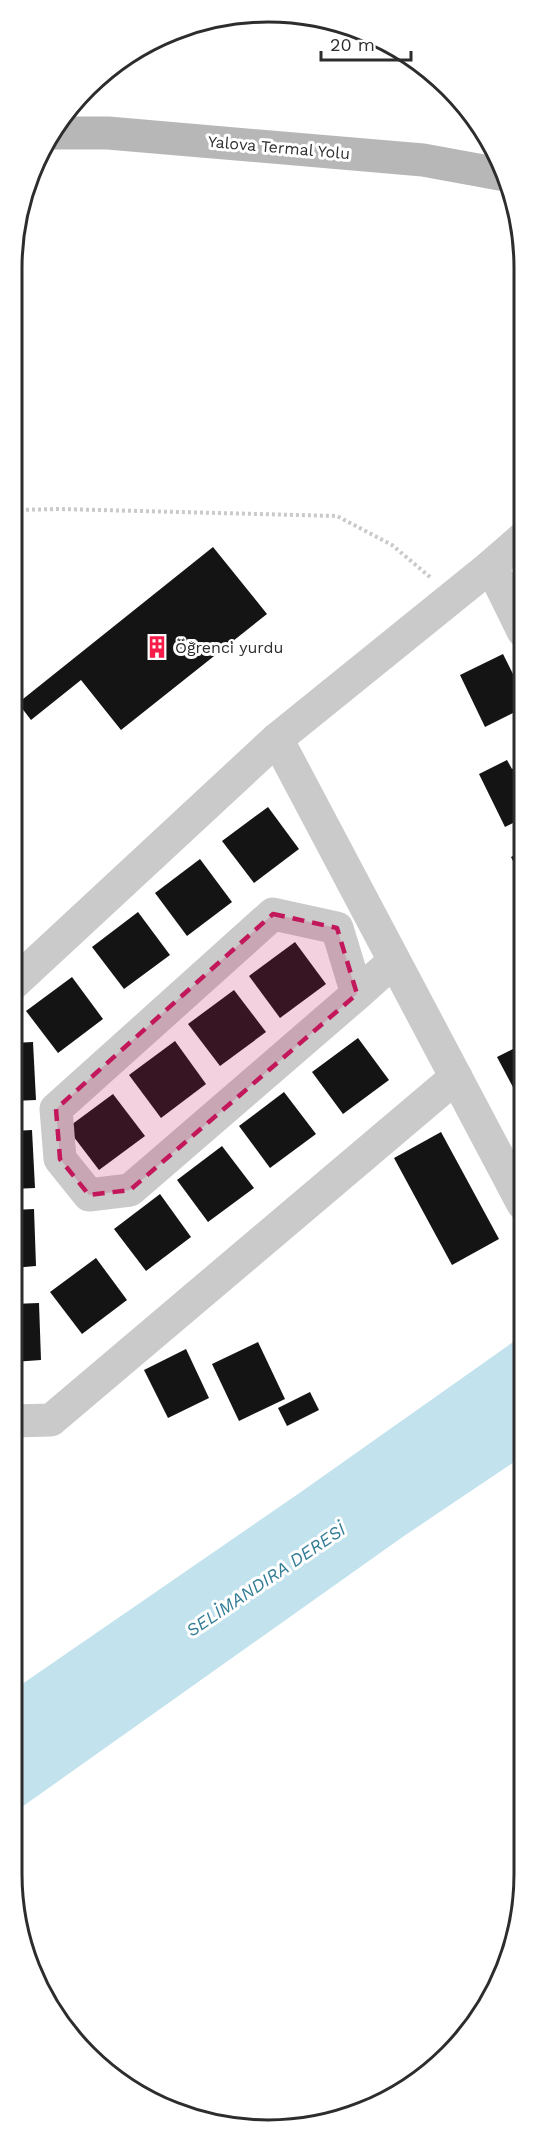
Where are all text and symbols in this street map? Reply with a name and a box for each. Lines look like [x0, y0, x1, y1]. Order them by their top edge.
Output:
scale bar [321, 24, 411, 62]
text: 20 m [330, 34, 375, 55]
street label: Yalova Termal Yolu [207, 132, 351, 163]
building icon: Öğrenci yurdu [144, 634, 170, 660]
place label: Öğrenci yurdu [175, 638, 283, 657]
water label: SELİMANDIRA DERESİ [182, 1517, 351, 1641]

